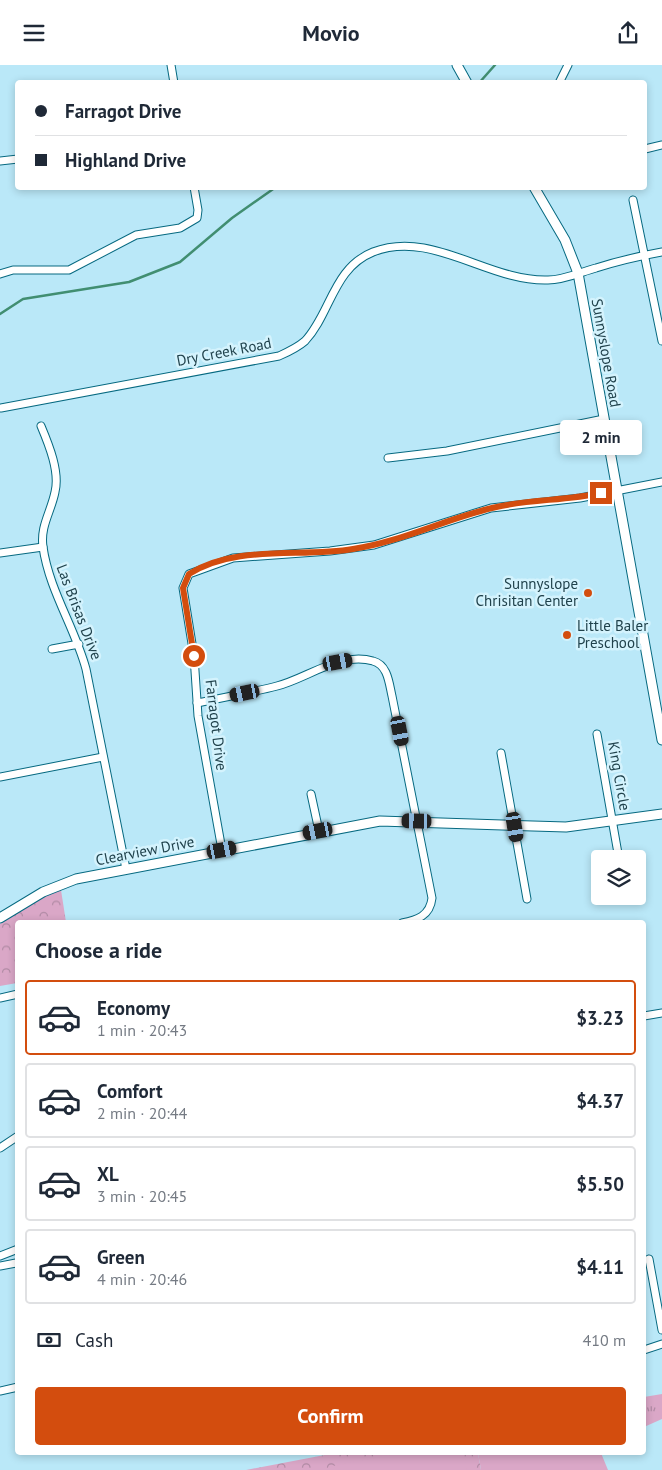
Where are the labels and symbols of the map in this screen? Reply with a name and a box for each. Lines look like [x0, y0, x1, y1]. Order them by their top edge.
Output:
street label: Sunnyslope Road [588, 297, 625, 409]
street label: Dry Creek Road [175, 333, 273, 370]
callout: 2 min [560, 421, 642, 455]
route end [590, 482, 612, 504]
street label: Las Brisas Drive [53, 561, 106, 662]
place label: Sunnyslope Chrisitan Center [476, 574, 578, 610]
marker: Sunnyslope Chrisitan Center [582, 587, 594, 599]
place label: Little Baler Preschool [577, 616, 648, 652]
marker: Little Baler Preschool [561, 629, 573, 641]
route start [183, 645, 205, 667]
car [321, 652, 354, 672]
street label: Farragot Drive [201, 678, 232, 772]
car [228, 683, 261, 703]
car [389, 715, 410, 747]
street label: King Circle [604, 740, 635, 812]
car [505, 811, 524, 843]
car [401, 813, 432, 829]
car [301, 821, 334, 841]
street label: Clearview Drive [94, 832, 196, 869]
car [205, 840, 238, 860]

